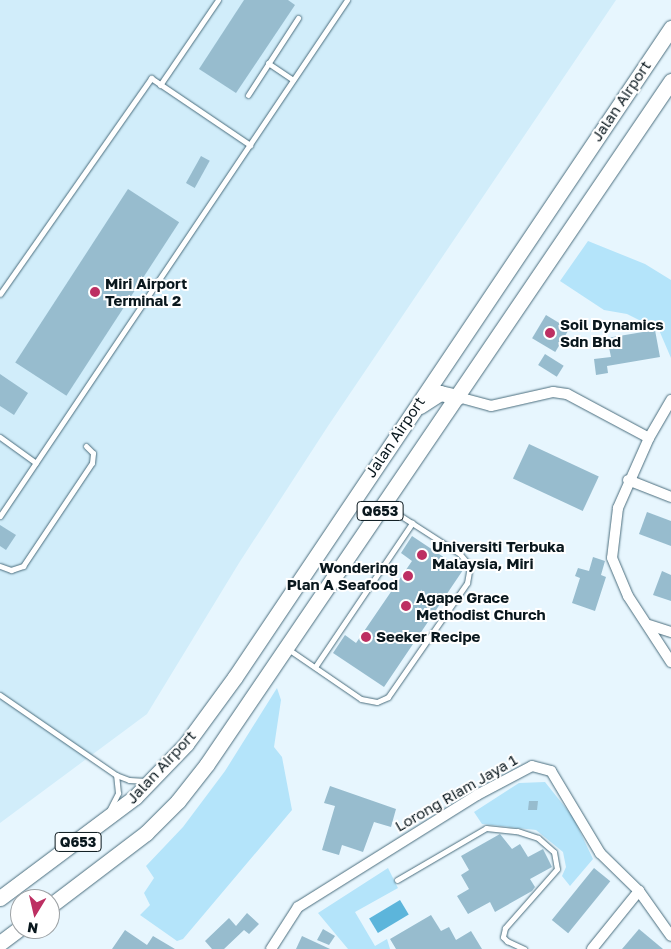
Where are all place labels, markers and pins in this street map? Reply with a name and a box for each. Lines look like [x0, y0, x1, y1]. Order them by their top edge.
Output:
place label: Miri Airport Terminal 2 [105, 274, 187, 309]
marker: Miri Airport Terminal 2 [89, 286, 101, 298]
place label: Soil Dynamics Sdn Bhd [560, 315, 664, 350]
marker: Soil Dynamics Sdn Bhd [544, 327, 556, 339]
place label: Universiti Terbuka Malaysia, Miri [432, 537, 565, 572]
marker: Universiti Terbuka Malaysia, Miri [416, 549, 428, 561]
place label: Wondering Plan A Seafood [287, 558, 398, 593]
marker: Wondering Plan A Seafood [402, 570, 414, 582]
place label: Agape Grace Methodist Church [416, 588, 546, 623]
marker: Agape Grace Methodist Church [400, 600, 412, 612]
place label: Seeker Recipe [376, 628, 480, 646]
marker: Seeker Recipe [360, 631, 372, 643]

